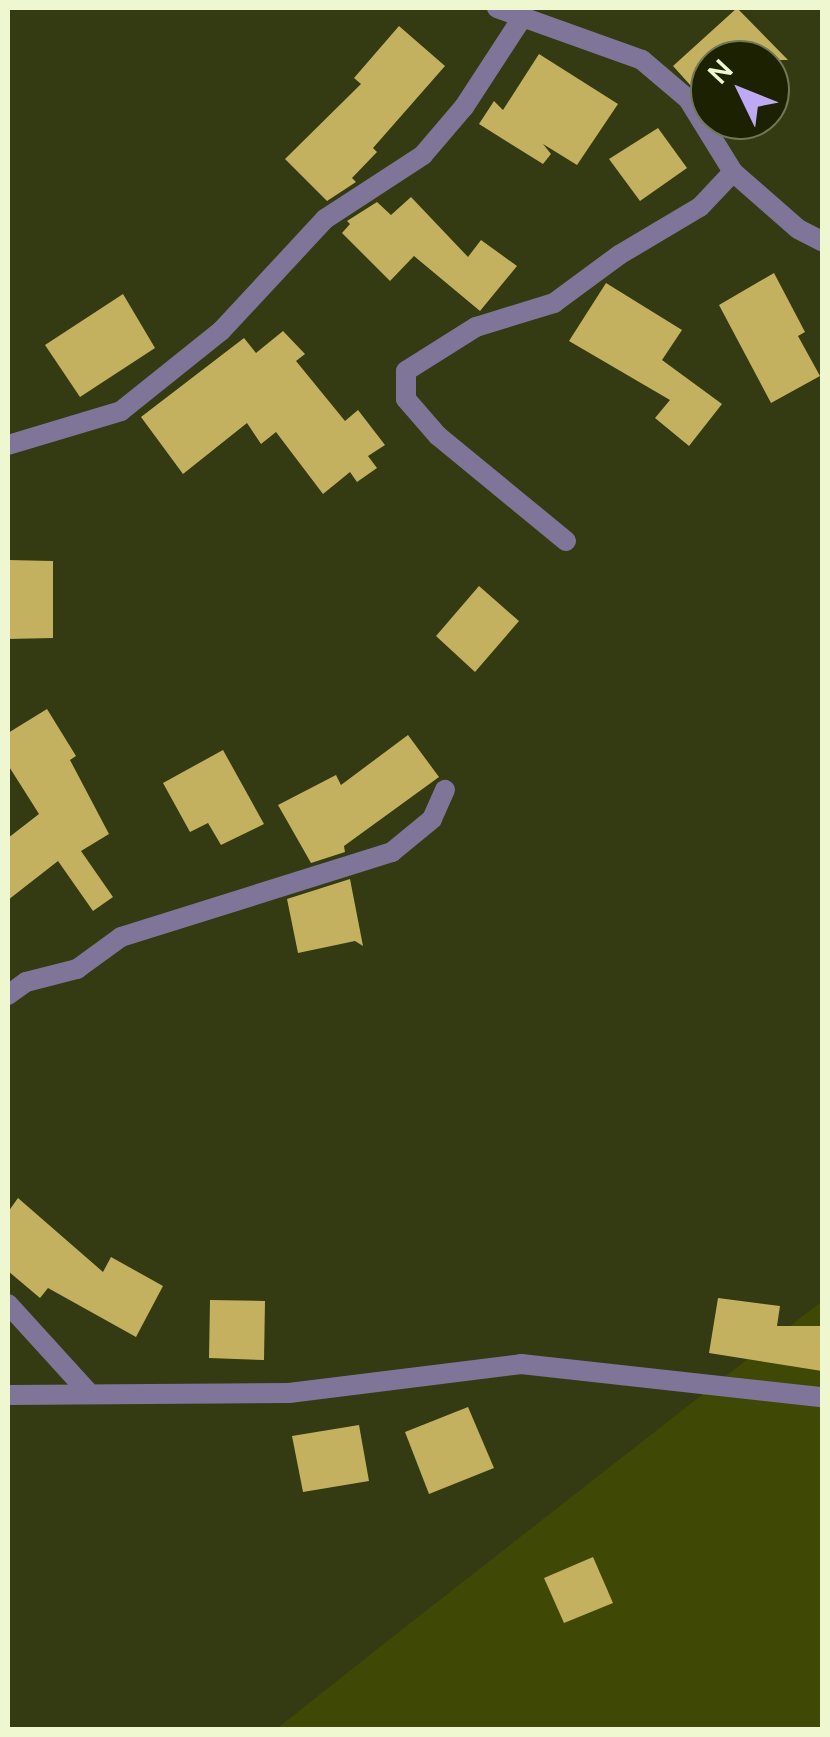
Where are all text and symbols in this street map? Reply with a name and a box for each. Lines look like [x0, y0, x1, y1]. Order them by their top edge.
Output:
north arrow [690, 40, 790, 140]
text: N [699, 51, 740, 91]

